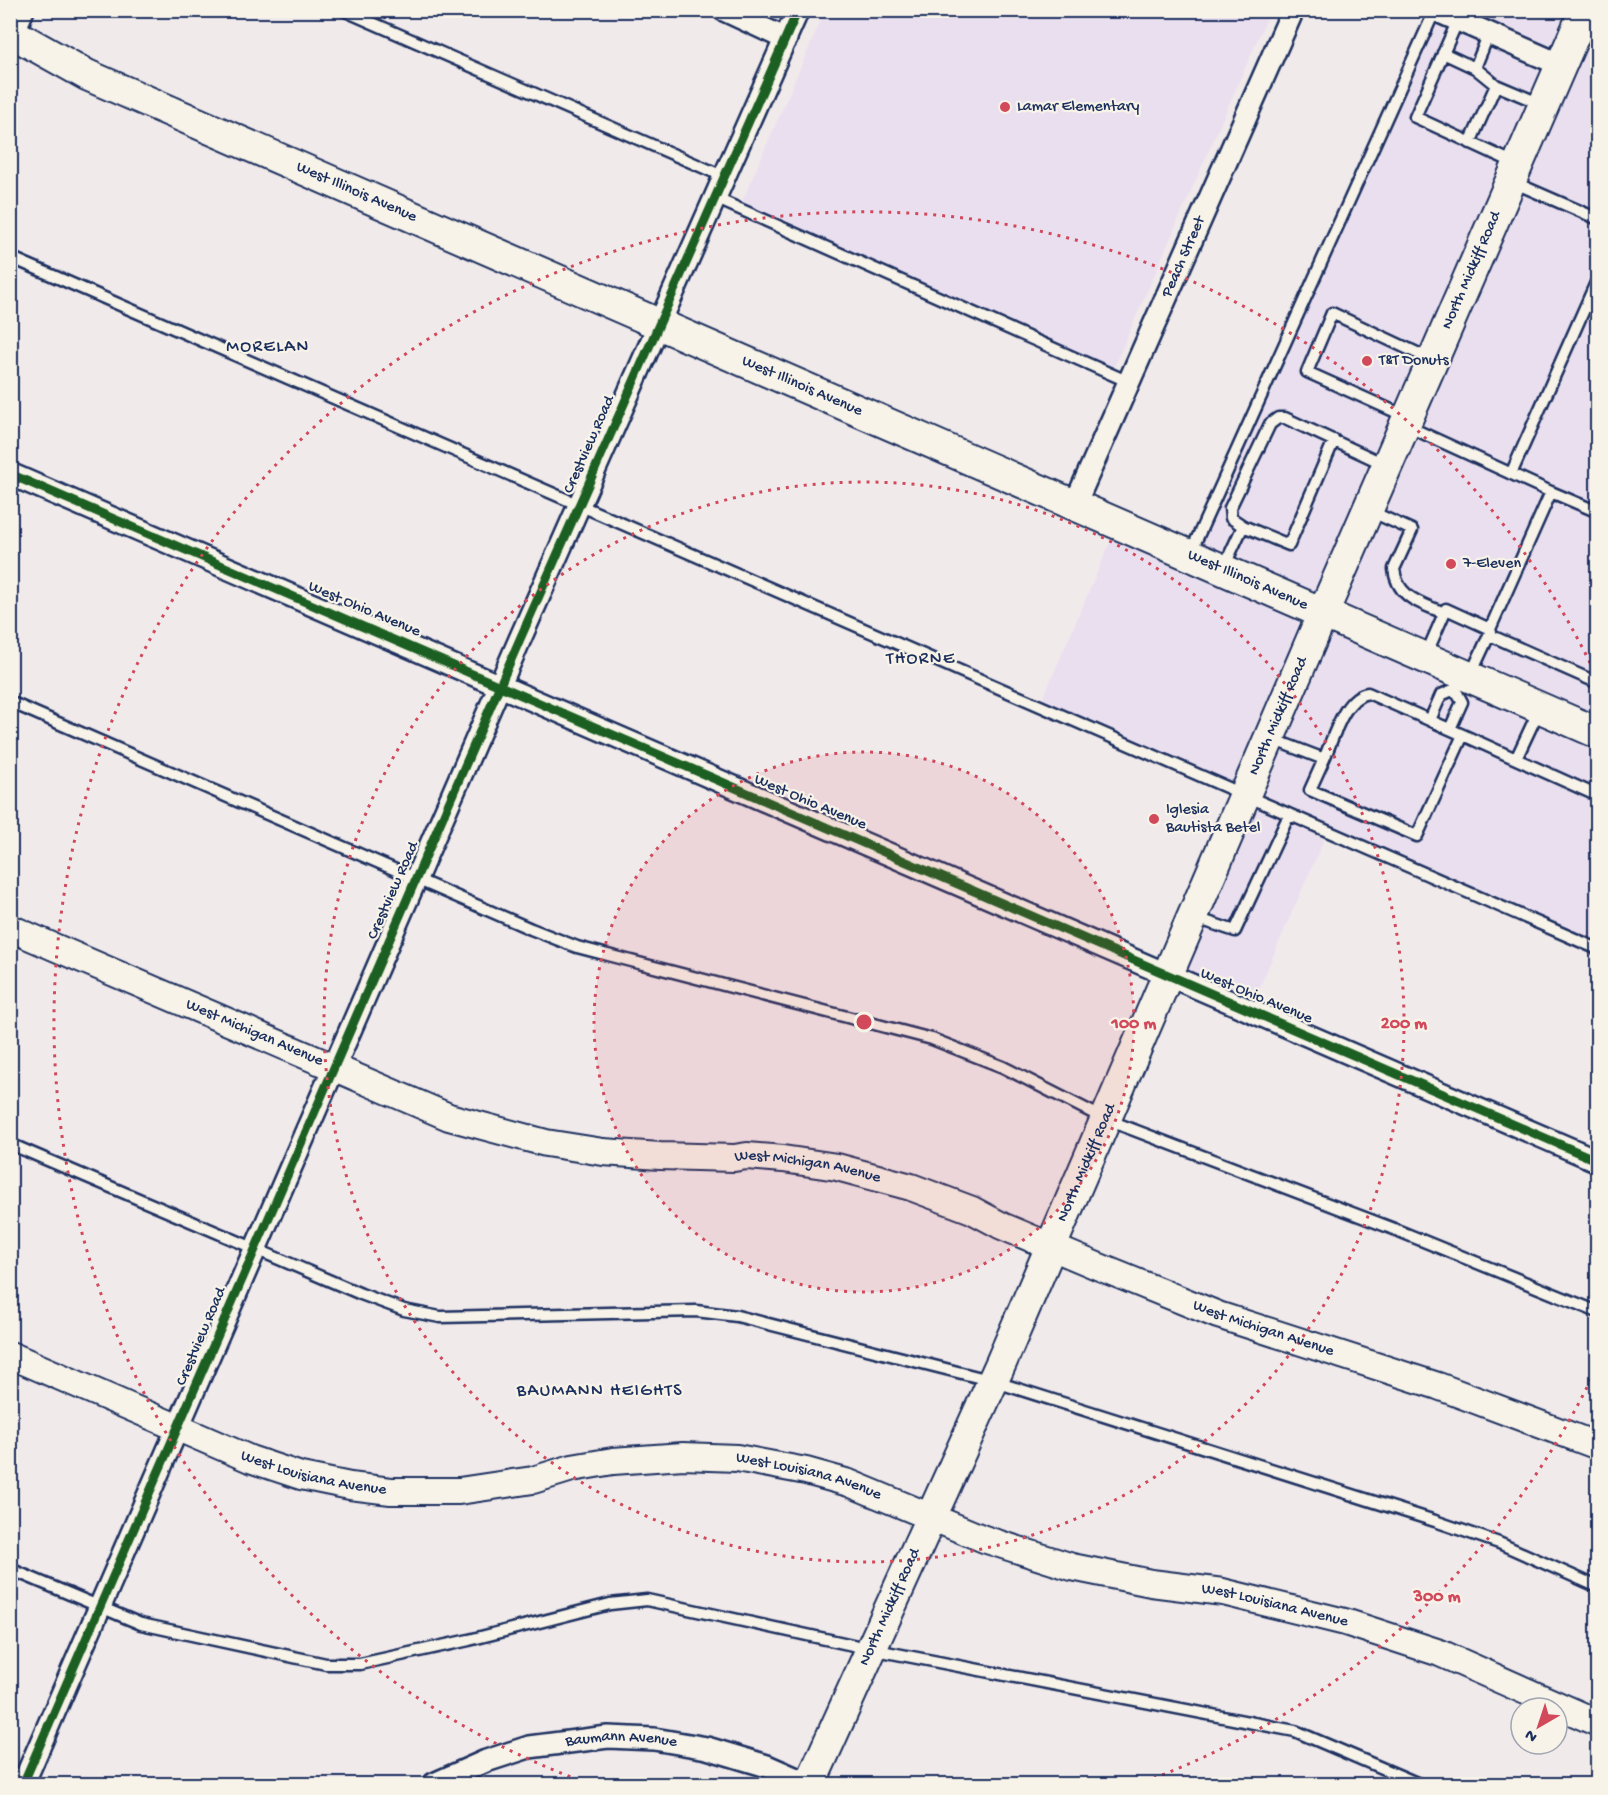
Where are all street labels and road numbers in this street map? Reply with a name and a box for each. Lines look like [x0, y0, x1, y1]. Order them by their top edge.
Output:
street label: West Illinois Avenue [293, 158, 420, 227]
street label: North Midkiff Road [1438, 207, 1506, 332]
street label: Peach Street [1157, 212, 1211, 301]
street label: West Illinois Avenue [739, 352, 866, 421]
street label: Crestview Road [560, 392, 621, 497]
street label: West Illinois Avenue [1184, 546, 1311, 615]
street label: West Ohio Avenue [305, 578, 424, 642]
street label: North Midkiff Road [1245, 653, 1313, 778]
street label: West Ohio Avenue [751, 771, 870, 835]
street label: Crestview Road [364, 838, 425, 943]
street label: West Ohio Avenue [1197, 965, 1316, 1029]
street label: West Michigan Avenue [183, 995, 327, 1071]
street label: North Midkiff Road [1053, 1100, 1121, 1225]
street label: West Michigan Avenue [733, 1146, 883, 1188]
street label: Crestview Road [173, 1284, 232, 1389]
street label: West Michigan Avenue [1190, 1296, 1337, 1362]
street label: West Louisiana Avenue [237, 1446, 388, 1500]
street label: West Louisiana Avenue [734, 1448, 885, 1505]
street label: North Midkiff Road [855, 1544, 926, 1669]
street label: West Louisiana Avenue [1200, 1580, 1351, 1632]
street label: Baumann Avenue [563, 1727, 679, 1752]

